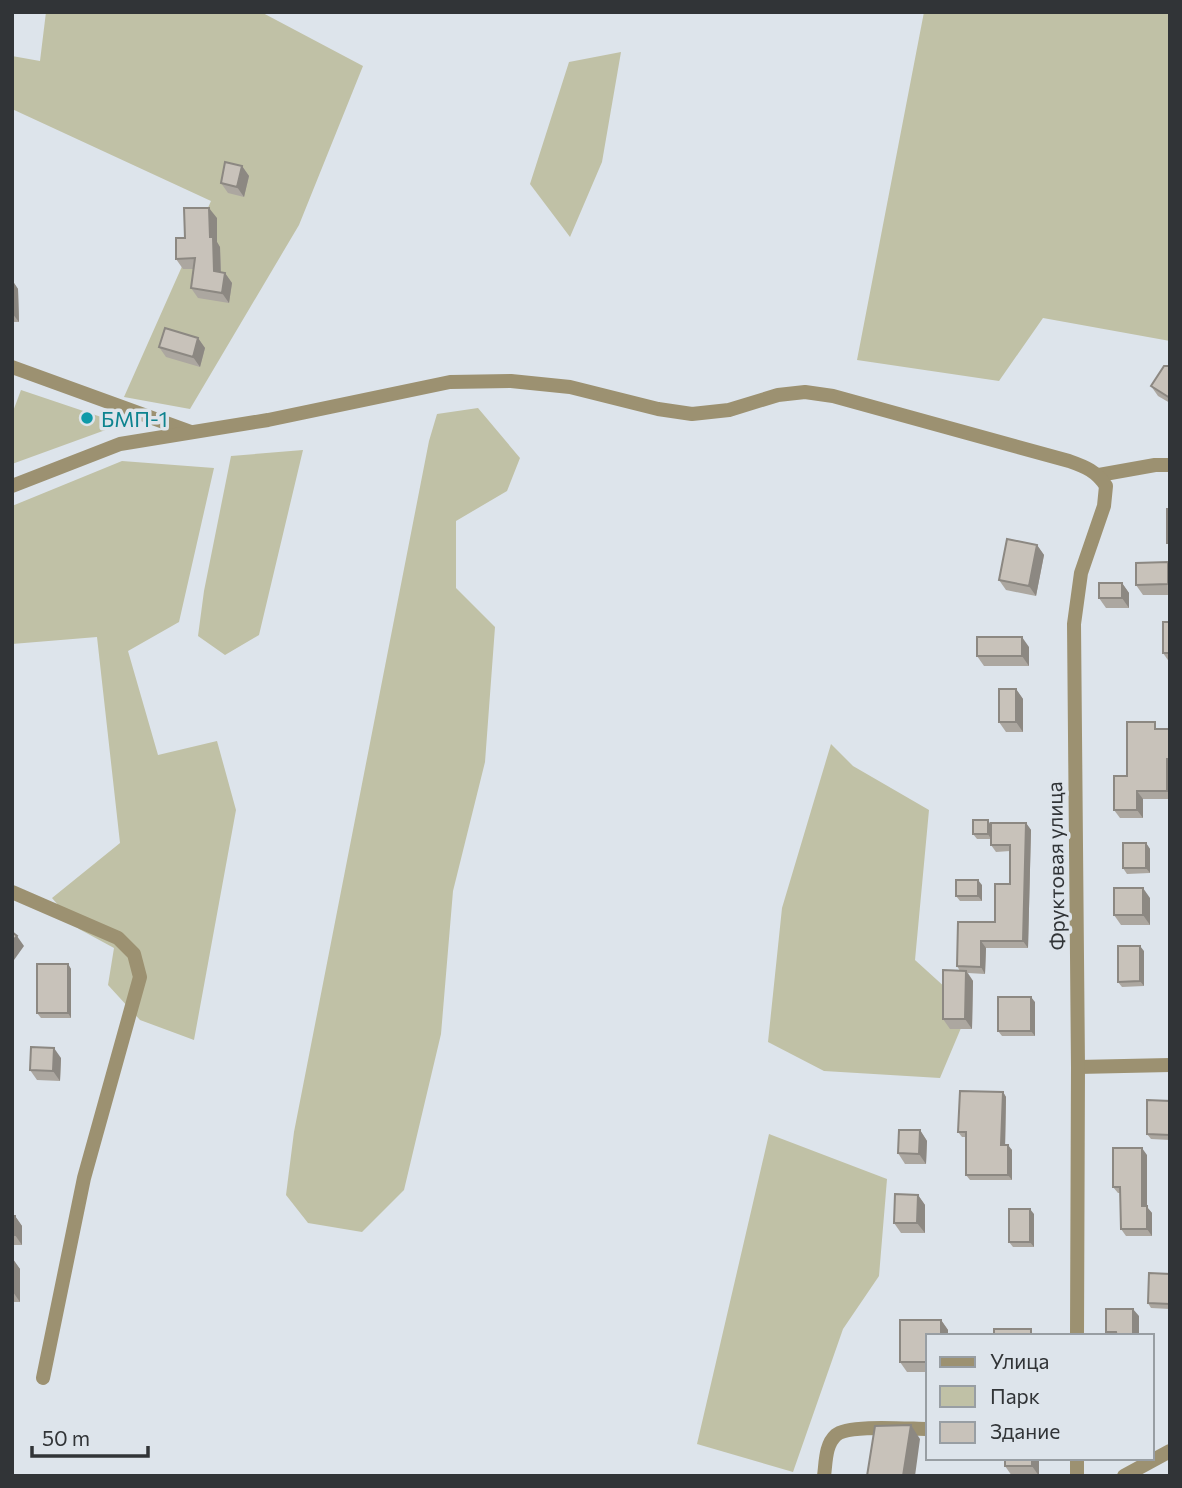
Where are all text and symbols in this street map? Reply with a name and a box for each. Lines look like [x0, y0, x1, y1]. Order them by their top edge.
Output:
place label: БМП-1 [101, 406, 168, 431]
marker: БМП-1 [79, 410, 95, 426]
street label: Фруктовая улица [1041, 781, 1069, 951]
legend [926, 1334, 1154, 1460]
text: Улица [990, 1348, 1049, 1373]
text: Парк [990, 1383, 1040, 1408]
scale bar [32, 1414, 147, 1458]
text: Здание [990, 1418, 1060, 1443]
text: 50 m [42, 1425, 90, 1450]

